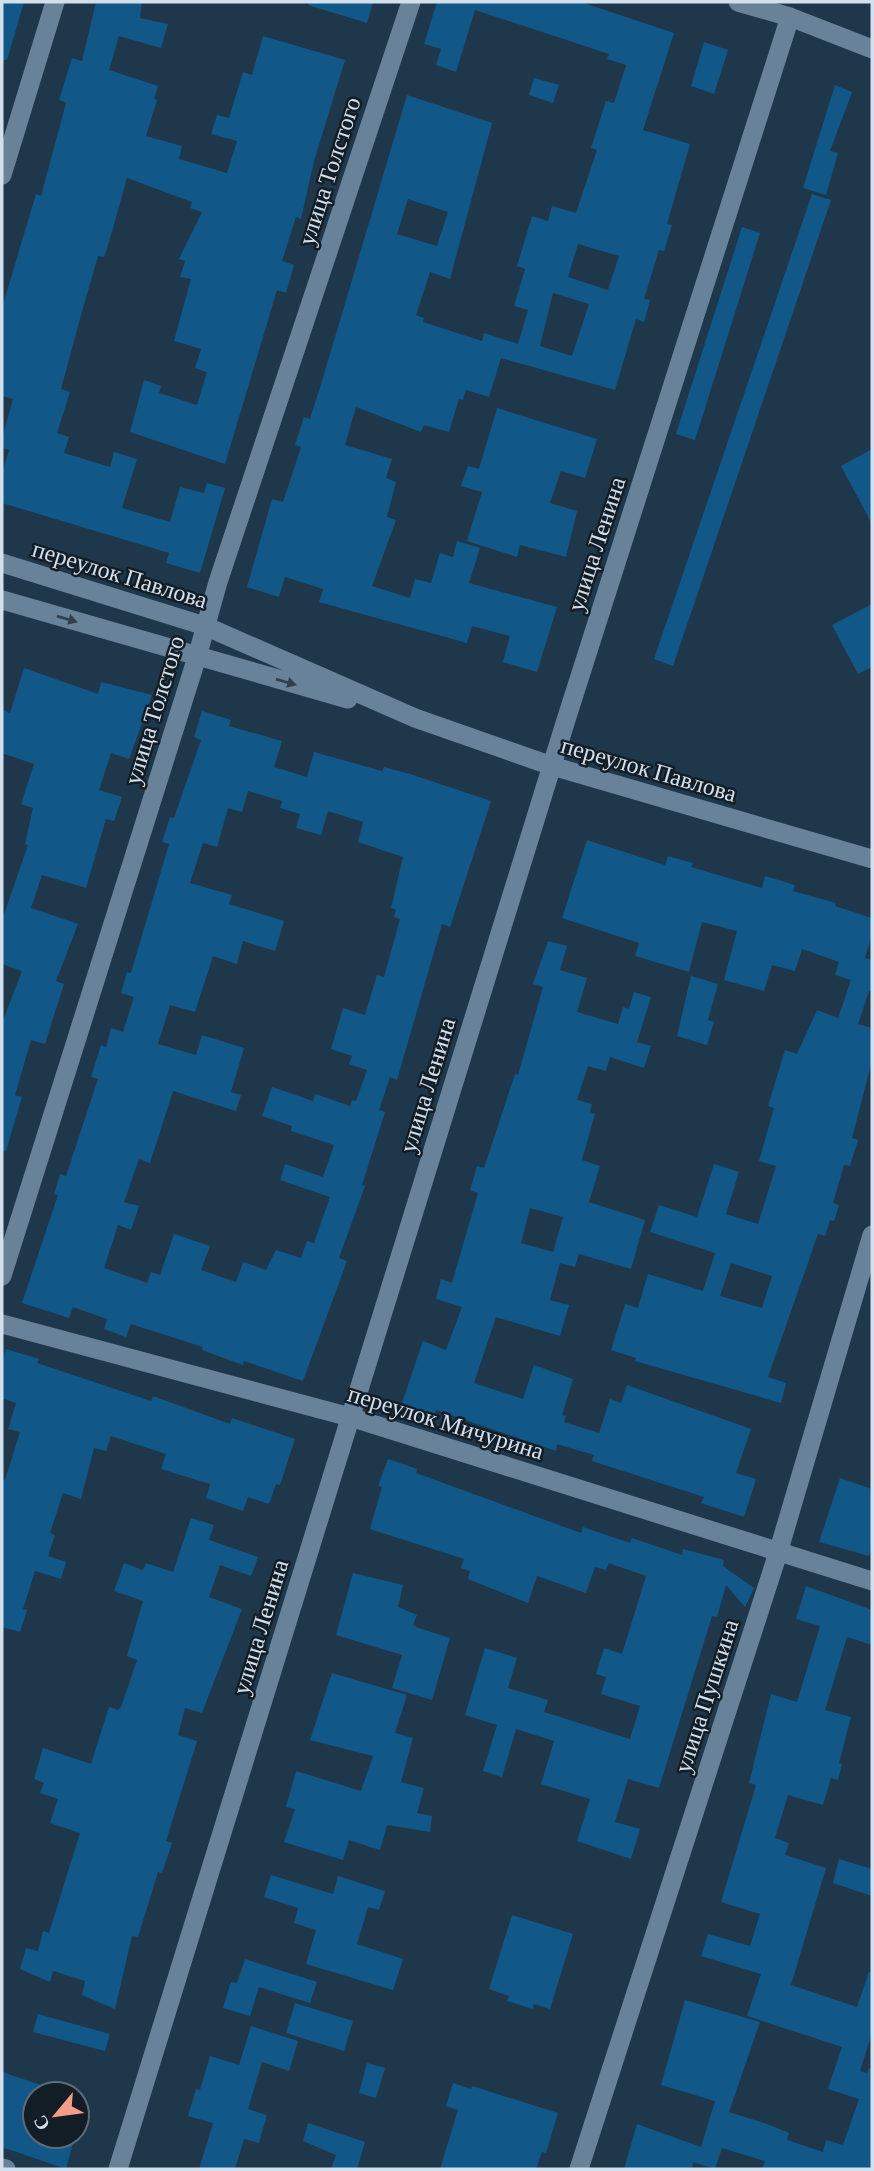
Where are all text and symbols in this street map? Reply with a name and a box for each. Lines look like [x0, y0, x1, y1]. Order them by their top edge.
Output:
street label: улица Толстого [292, 93, 366, 249]
street label: улица Ленина [562, 473, 631, 615]
street label: переулок Павлова [29, 535, 211, 614]
one-way arrow [57, 615, 78, 625]
street label: улица Толстого [119, 632, 189, 788]
one-way arrow [276, 677, 297, 687]
street label: переулок Павлова [558, 731, 740, 807]
street label: улица Ленина [394, 1014, 460, 1156]
street label: переулок Мичурина [345, 1379, 547, 1465]
street label: улица Ленина [227, 1556, 293, 1698]
street label: улица Пушкина [669, 1616, 744, 1776]
north arrow [21, 2080, 91, 2150]
text: С [29, 2112, 54, 2134]

